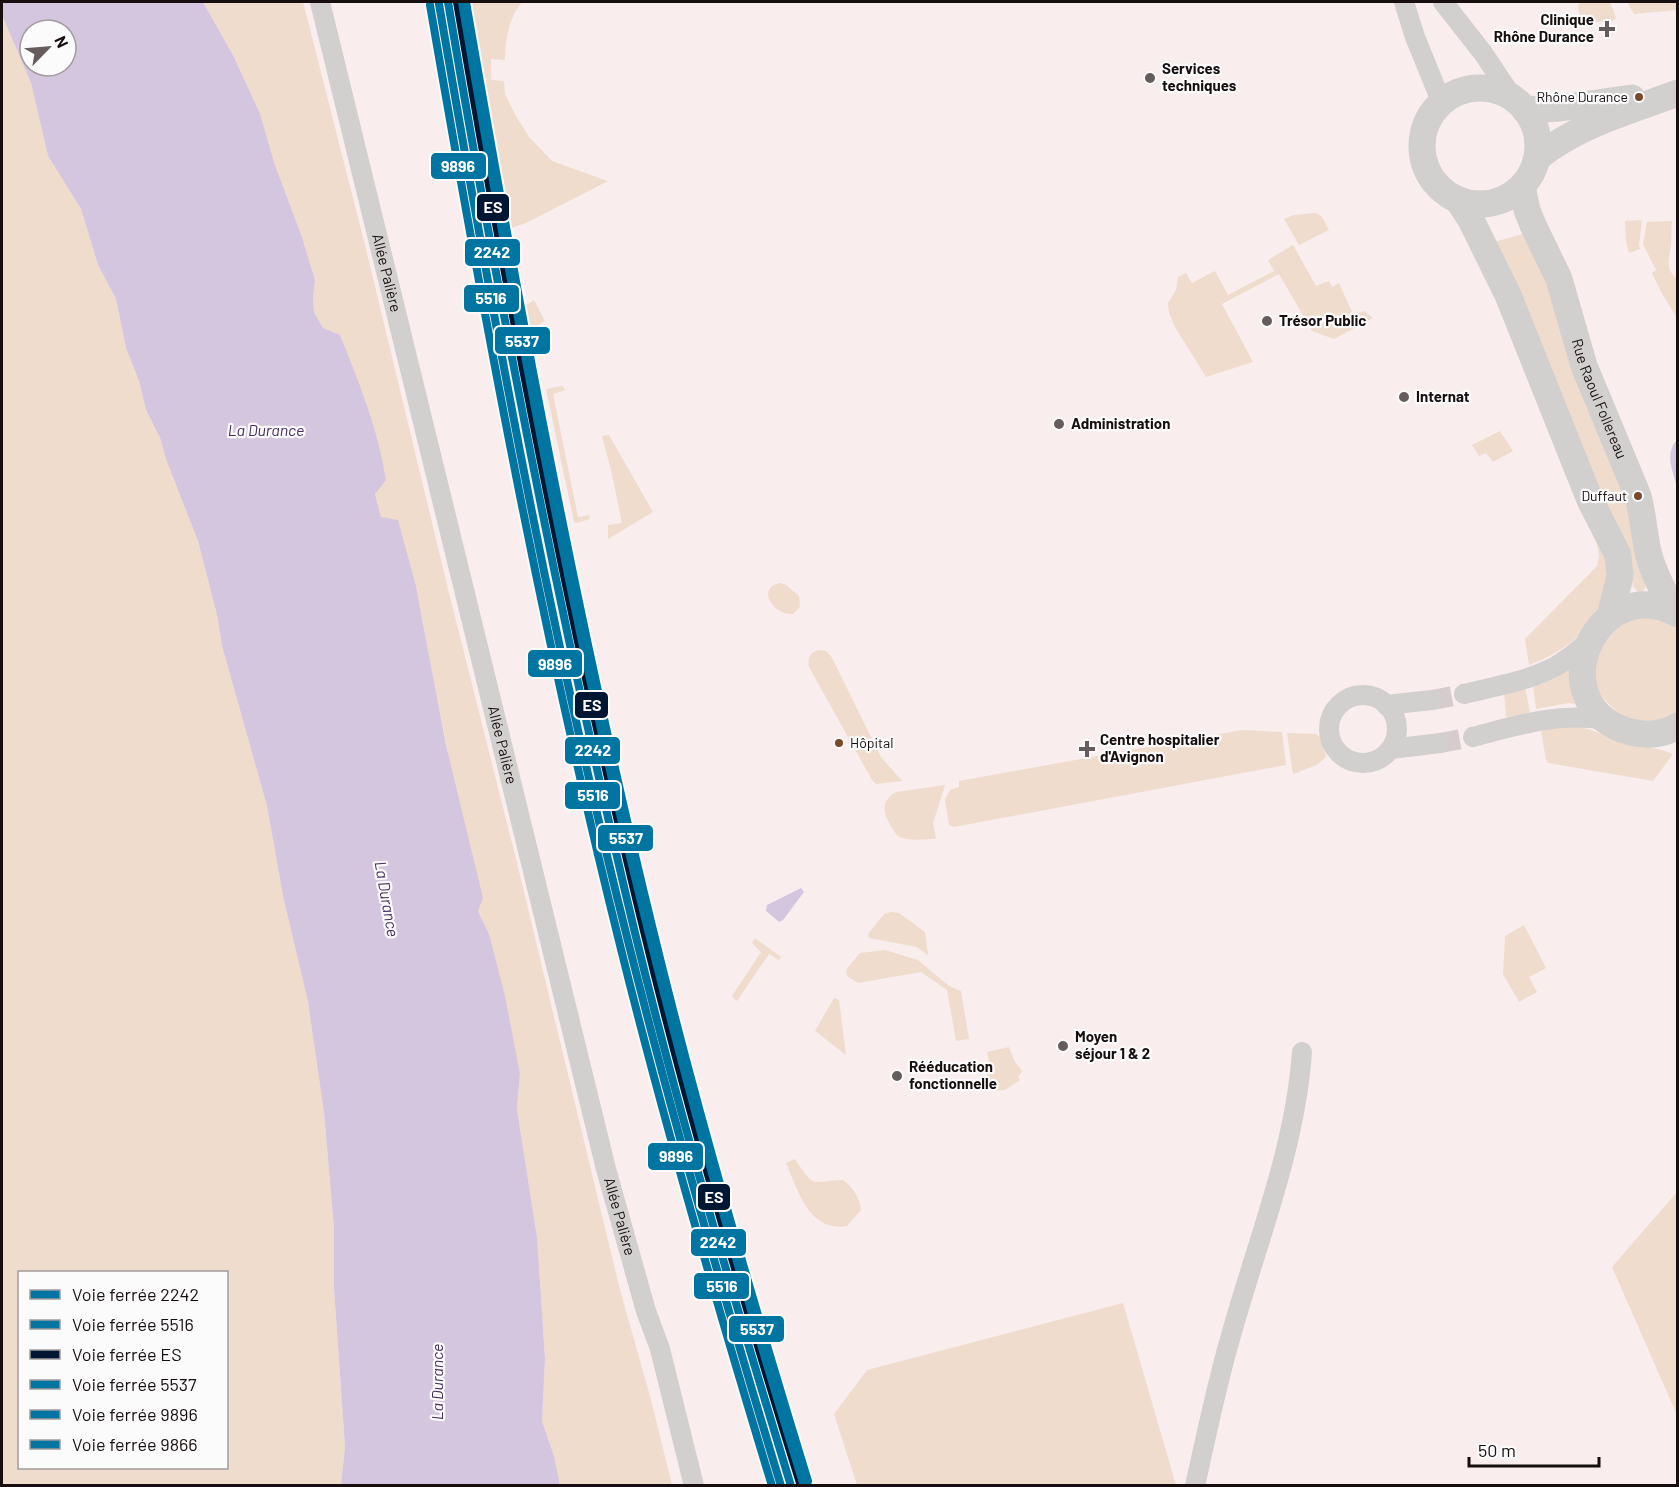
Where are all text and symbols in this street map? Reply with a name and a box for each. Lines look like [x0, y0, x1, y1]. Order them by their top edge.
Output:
place label: Clinique Rhône Durance [1494, 10, 1594, 45]
north arrow [18, 18, 78, 78]
marker: Clinique Rhône Durance [1598, 20, 1616, 38]
text: N [51, 33, 73, 50]
place label: Services techniques [1162, 59, 1237, 94]
marker: Services techniques [1143, 71, 1157, 85]
place label: Rhône Durance [1536, 88, 1628, 105]
marker: Rhône Durance [1633, 91, 1645, 103]
line badge: 9896 [430, 152, 487, 180]
text: 9896 [441, 156, 476, 175]
line badge: ES [476, 193, 510, 222]
text: ES [484, 197, 502, 216]
street label: Allée Palière [369, 232, 406, 314]
line badge: 2242 [464, 238, 521, 267]
text: 2242 [474, 242, 510, 261]
line badge: 5516 [463, 284, 520, 313]
text: 5516 [475, 288, 507, 307]
place label: Trésor Public [1279, 311, 1366, 329]
marker: Trésor Public [1260, 314, 1274, 328]
line badge: 5537 [494, 326, 551, 355]
text: 5537 [505, 331, 539, 350]
street label: Rue Raoul Follereau [1569, 336, 1632, 461]
place label: Internat [1416, 387, 1470, 405]
marker: Internat [1397, 390, 1411, 404]
place label: Administration [1071, 414, 1170, 432]
marker: Administration [1052, 417, 1066, 431]
water label: La Durance [228, 420, 304, 439]
place label: Duffaut [1582, 487, 1627, 504]
marker: Duffaut [1632, 490, 1644, 502]
line badge: 9896 [527, 649, 583, 678]
text: 9896 [538, 654, 573, 673]
line badge: ES [574, 691, 609, 719]
text: ES [583, 695, 601, 714]
street label: Allée Palière [485, 704, 521, 786]
place label: Centre hospitalier d'Avignon [1100, 730, 1220, 765]
place label: Hôpital [850, 734, 893, 751]
line badge: 2242 [564, 736, 621, 765]
marker: Hôpital [833, 737, 845, 749]
text: 2242 [575, 740, 611, 759]
marker: Centre hospitalier d'Avignon [1078, 740, 1096, 758]
line badge: 5516 [564, 781, 621, 810]
text: 5516 [577, 785, 609, 804]
line badge: 5537 [597, 824, 654, 852]
text: 5537 [609, 828, 643, 847]
water label: La Durance [371, 860, 403, 938]
place label: Moyen séjour 1 & 2 [1075, 1027, 1150, 1062]
marker: Moyen séjour 1 & 2 [1056, 1039, 1070, 1053]
place label: Rééducation fonctionnelle [909, 1057, 997, 1092]
marker: Rééducation fonctionnelle [890, 1069, 904, 1083]
line badge: 9896 [647, 1142, 704, 1171]
text: 9896 [659, 1146, 694, 1165]
street label: Allée Palière [601, 1175, 640, 1257]
line badge: ES [697, 1183, 731, 1211]
text: ES [705, 1187, 723, 1206]
line badge: 2242 [690, 1228, 747, 1257]
text: 2242 [700, 1232, 736, 1251]
legend [18, 1271, 228, 1469]
line badge: 5516 [693, 1272, 750, 1300]
text: 5516 [706, 1276, 738, 1295]
text: Voie ferrée 2242 [72, 1283, 199, 1305]
text: Voie ferrée 5516 [72, 1313, 194, 1335]
line badge: 5537 [728, 1315, 785, 1343]
text: 5537 [740, 1319, 774, 1338]
text: Voie ferrée ES [72, 1343, 182, 1365]
water label: La Durance [427, 1344, 446, 1420]
text: Voie ferrée 5537 [72, 1373, 197, 1395]
text: Voie ferrée 9896 [72, 1403, 198, 1425]
scale bar [1469, 1430, 1600, 1468]
text: Voie ferrée 9866 [72, 1433, 198, 1455]
text: 50 m [1478, 1439, 1516, 1461]

